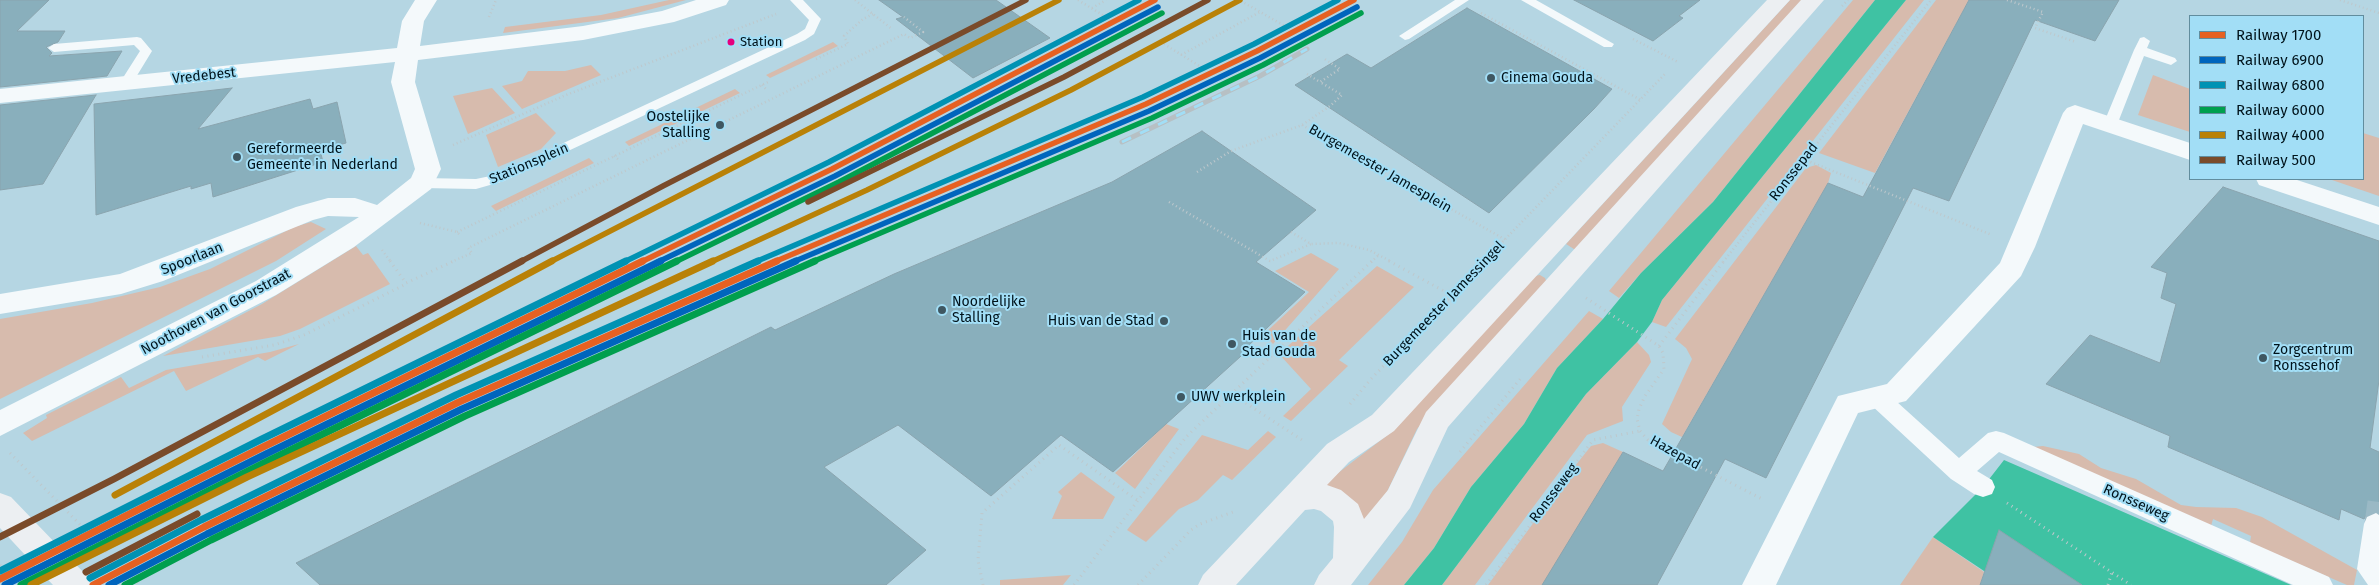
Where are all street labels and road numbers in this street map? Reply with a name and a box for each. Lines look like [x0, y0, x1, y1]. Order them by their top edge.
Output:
street label: Vredebest [171, 64, 237, 88]
street label: Burgemeester Jamesplein [1306, 121, 1454, 217]
street label: Ronssepad [1766, 139, 1822, 205]
street label: Stationsplein [487, 140, 571, 188]
street label: Burgemeester Jamessingel [1380, 238, 1508, 370]
street label: Spoorlaan [159, 239, 225, 279]
street label: Noothoven van Goorstraat [138, 265, 294, 359]
street label: Hazepad [1647, 432, 1703, 474]
street label: Ronsseweg [1526, 460, 1582, 526]
street label: Ronsseweg [2101, 481, 2171, 525]

